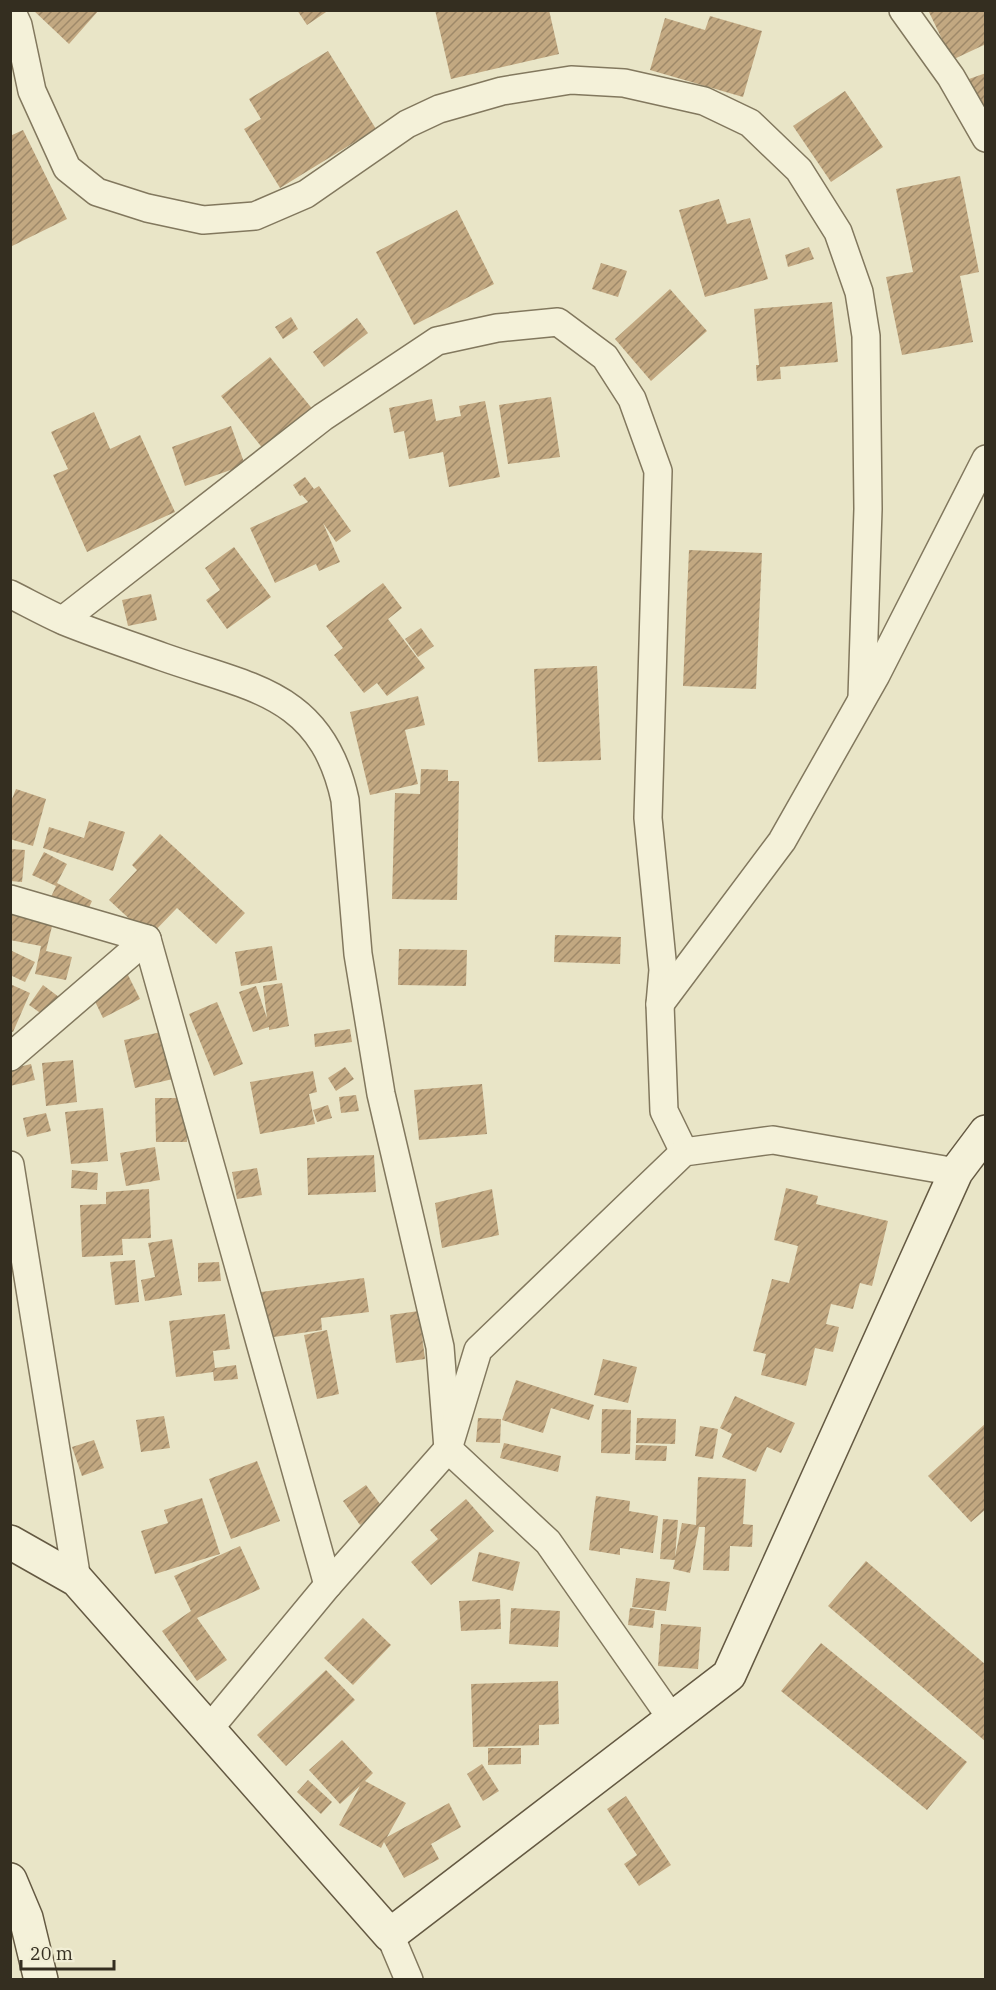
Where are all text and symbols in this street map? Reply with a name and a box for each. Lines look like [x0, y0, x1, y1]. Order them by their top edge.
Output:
scale bar [21, 1933, 114, 1971]
text: 20 m [30, 1942, 73, 1965]

